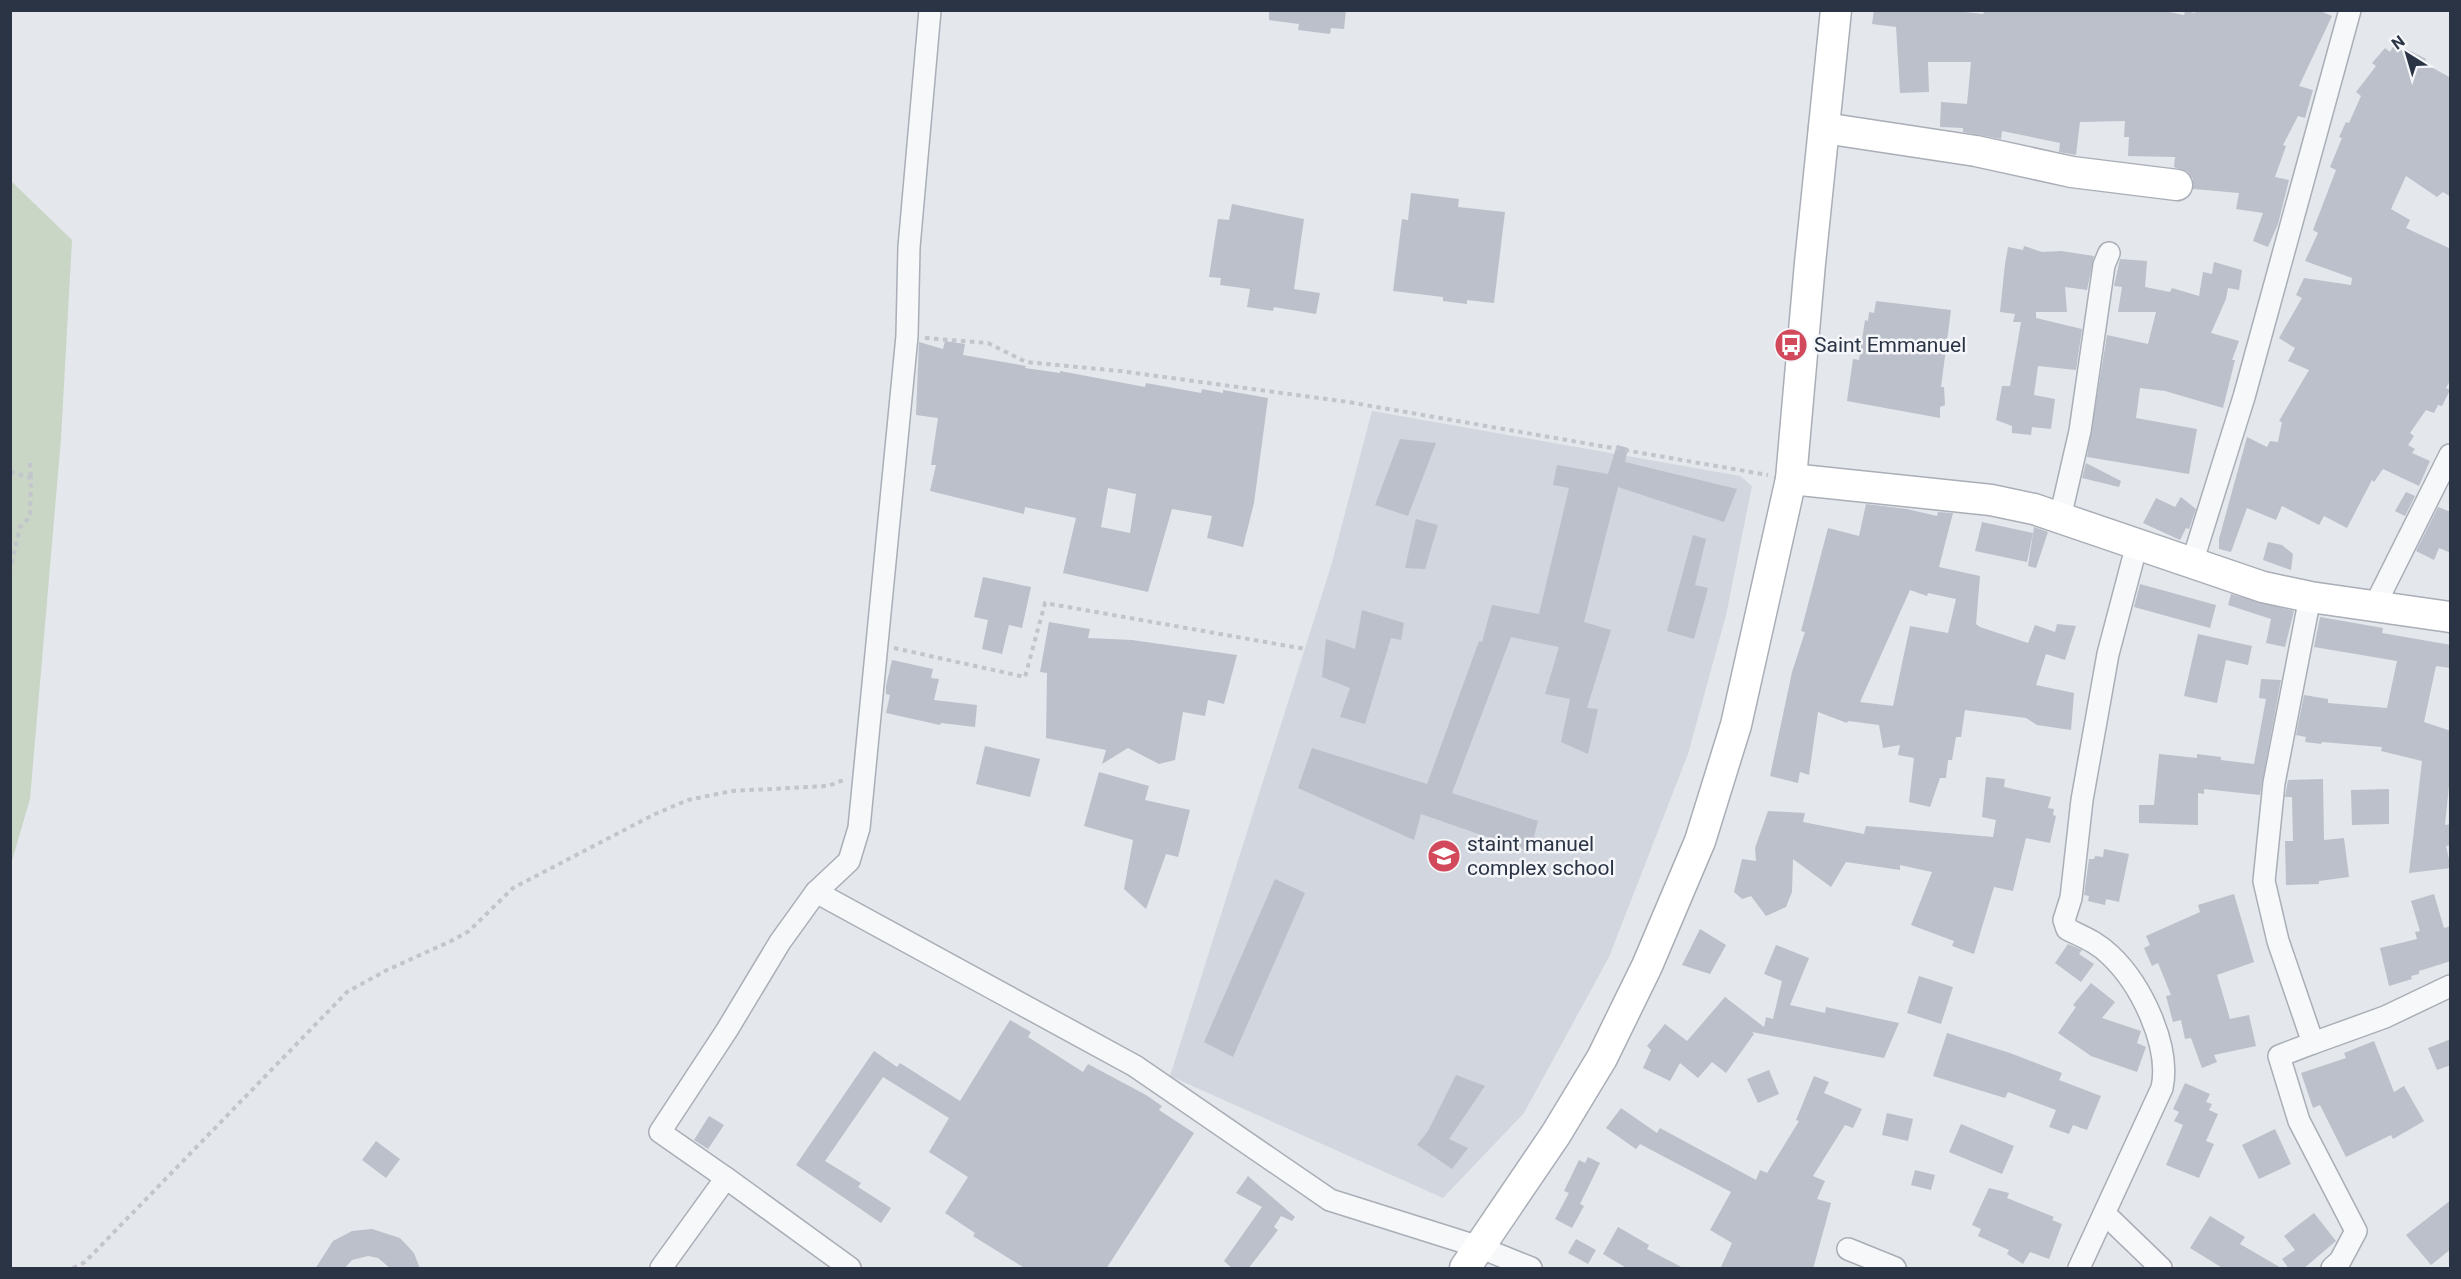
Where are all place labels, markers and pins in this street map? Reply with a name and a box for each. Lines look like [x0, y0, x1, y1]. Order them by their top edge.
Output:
bus stop icon: Saint Emmanuel [1773, 327, 1809, 363]
place label: Saint Emmanuel [1814, 333, 1966, 357]
place label: staint manuel complex school [1467, 832, 1615, 880]
school or university icon: staint manuel complex school [1426, 838, 1462, 874]

